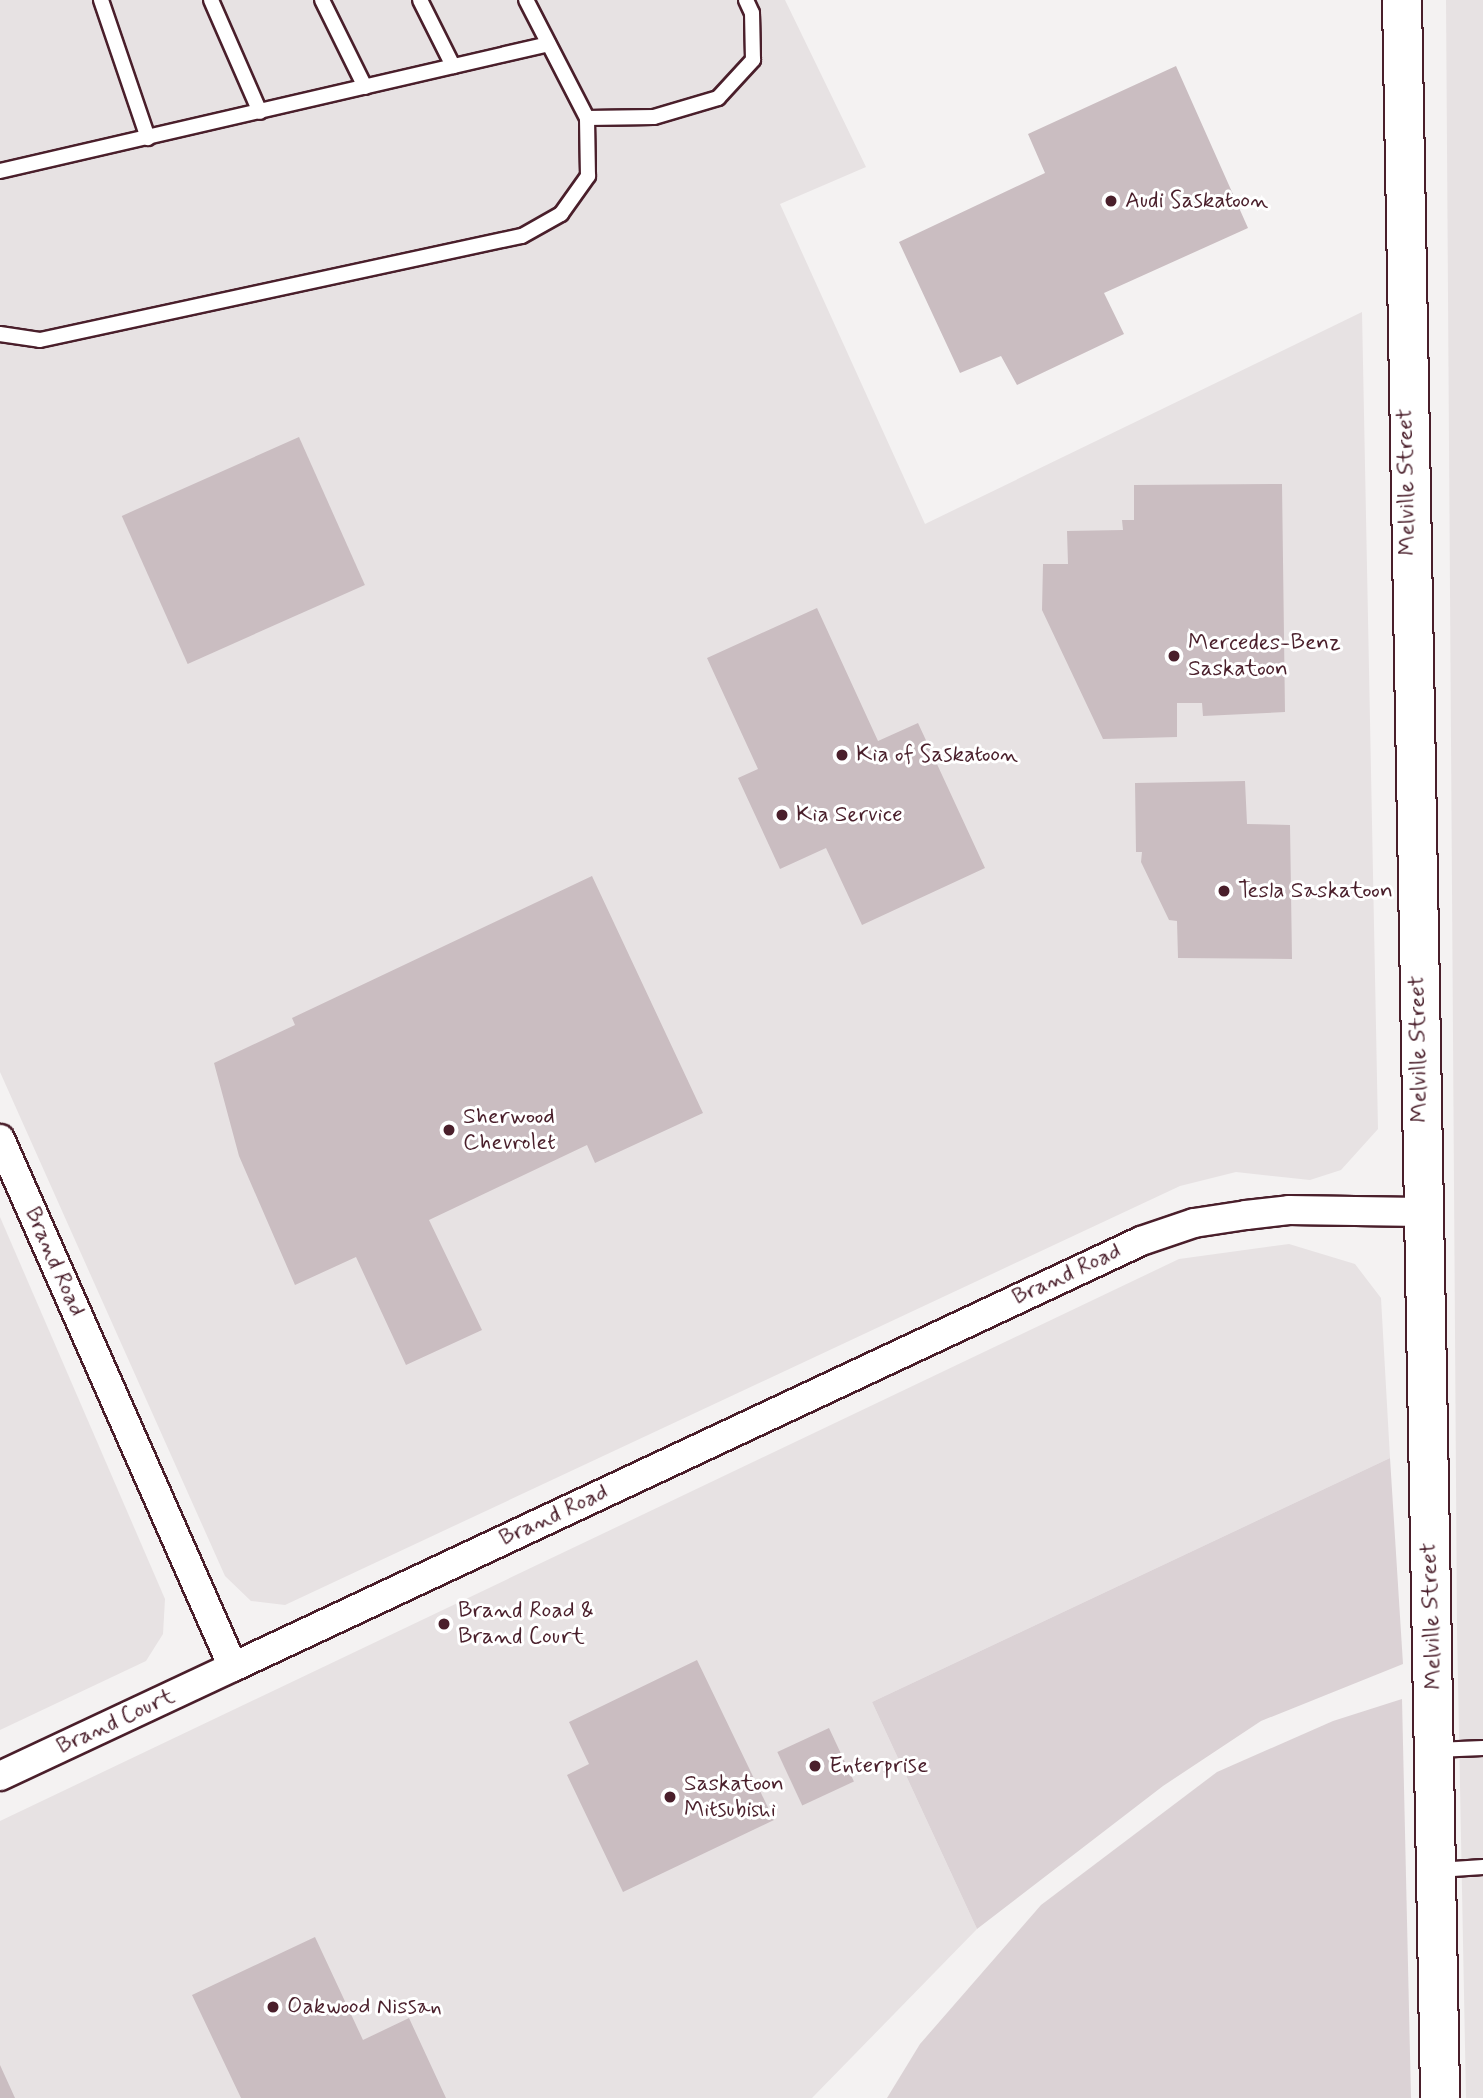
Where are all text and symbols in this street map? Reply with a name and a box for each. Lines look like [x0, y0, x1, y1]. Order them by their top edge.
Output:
place label: Audi Saskatoon [1125, 187, 1270, 215]
marker: Audi Saskatoon [1103, 193, 1119, 209]
street label: Melville Street [1392, 409, 1422, 555]
place label: Mercedes-Benz Saskatoon [1188, 629, 1341, 683]
marker: Mercedes-Benz Saskatoon [1166, 648, 1182, 664]
place label: Kia of Saskatoon [856, 741, 1021, 769]
marker: Kia of Saskatoon [834, 747, 850, 763]
place label: Kia Service [796, 801, 904, 829]
marker: Kia Service [774, 807, 790, 823]
place label: Tesla Saskatoon [1238, 877, 1391, 905]
marker: Tesla Saskatoon [1216, 883, 1232, 899]
street label: Melville Street [1404, 976, 1434, 1122]
place label: Sherwood Chevrolet [463, 1103, 556, 1157]
marker: Sherwood Chevrolet [441, 1122, 457, 1138]
street label: Brand Road [18, 1203, 90, 1321]
street label: Brand Road [1008, 1238, 1126, 1312]
street label: Brand Road [495, 1479, 613, 1553]
street label: Melville Street [1416, 1542, 1448, 1690]
place label: Brand Road & Brand Court [458, 1597, 594, 1651]
marker: Brand Road & Brand Court [436, 1616, 452, 1632]
street label: Brand Court [53, 1683, 179, 1761]
place label: Enterprise [829, 1752, 928, 1780]
marker: Enterprise [807, 1758, 823, 1774]
place label: Saskatoon Mitsubishi [684, 1770, 784, 1824]
marker: Saskatoon Mitsubishi [662, 1789, 678, 1805]
place label: Oakwood Nissan [287, 1993, 439, 2021]
marker: Oakwood Nissan [265, 1999, 281, 2015]

